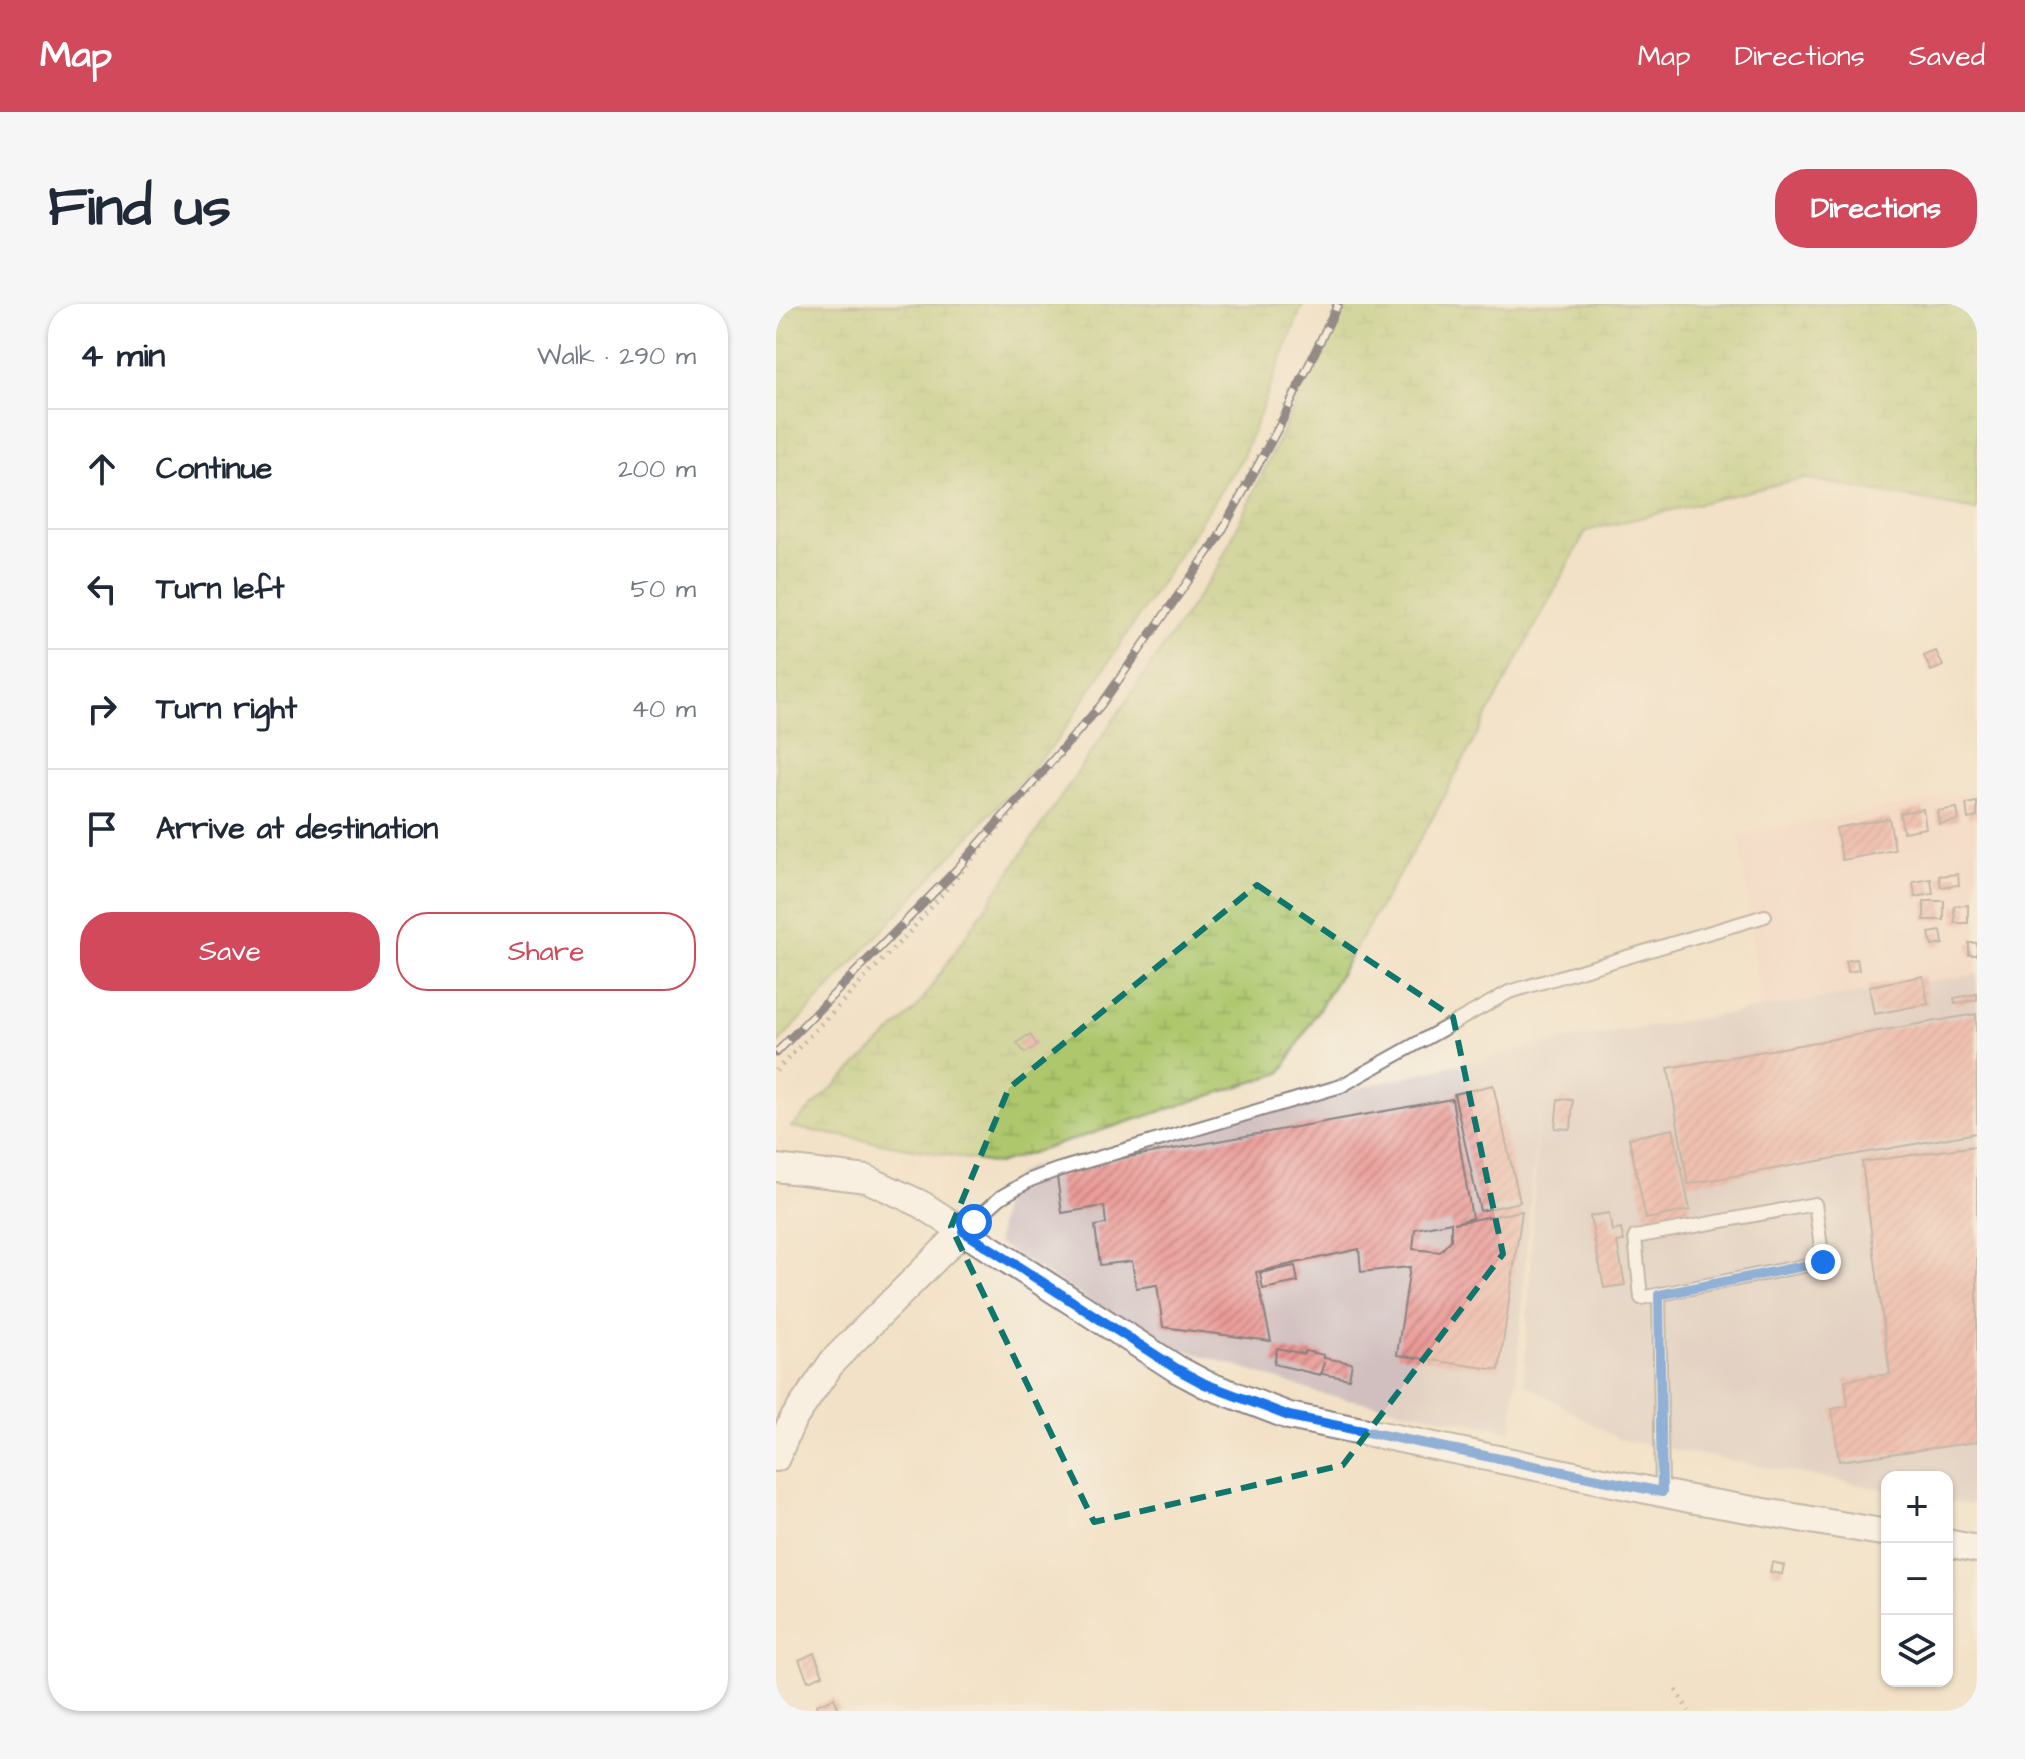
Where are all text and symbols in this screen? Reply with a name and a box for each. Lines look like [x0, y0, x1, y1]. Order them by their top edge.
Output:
text: Map [40, 30, 112, 82]
text: Map [1638, 37, 1691, 76]
text: Directions [1735, 37, 1865, 76]
text: Saved [1909, 37, 1985, 76]
text: Find us [48, 169, 231, 247]
button: Directions [1775, 169, 1977, 248]
text: 4 min [80, 332, 165, 380]
text: Walk · 290 m [537, 338, 696, 374]
icon: ahead [80, 447, 124, 491]
text: Continue [156, 448, 272, 490]
text: 200 m [618, 451, 696, 487]
icon: left [80, 567, 124, 611]
text: Turn left [156, 568, 284, 610]
text: 50 m [631, 571, 696, 607]
icon: right [80, 687, 124, 731]
text: Turn right [156, 688, 297, 730]
text: 40 m [631, 691, 696, 727]
icon: arrive [80, 807, 124, 851]
text: Arrive at destination [156, 808, 438, 850]
button: Save [80, 912, 380, 991]
button: Share [396, 912, 696, 991]
route start [956, 1204, 992, 1240]
route end [1805, 1244, 1841, 1280]
map controls [1881, 1471, 1953, 1687]
button: + [1881, 1471, 1953, 1543]
button: − [1881, 1543, 1953, 1615]
button: layers [1881, 1615, 1953, 1687]

